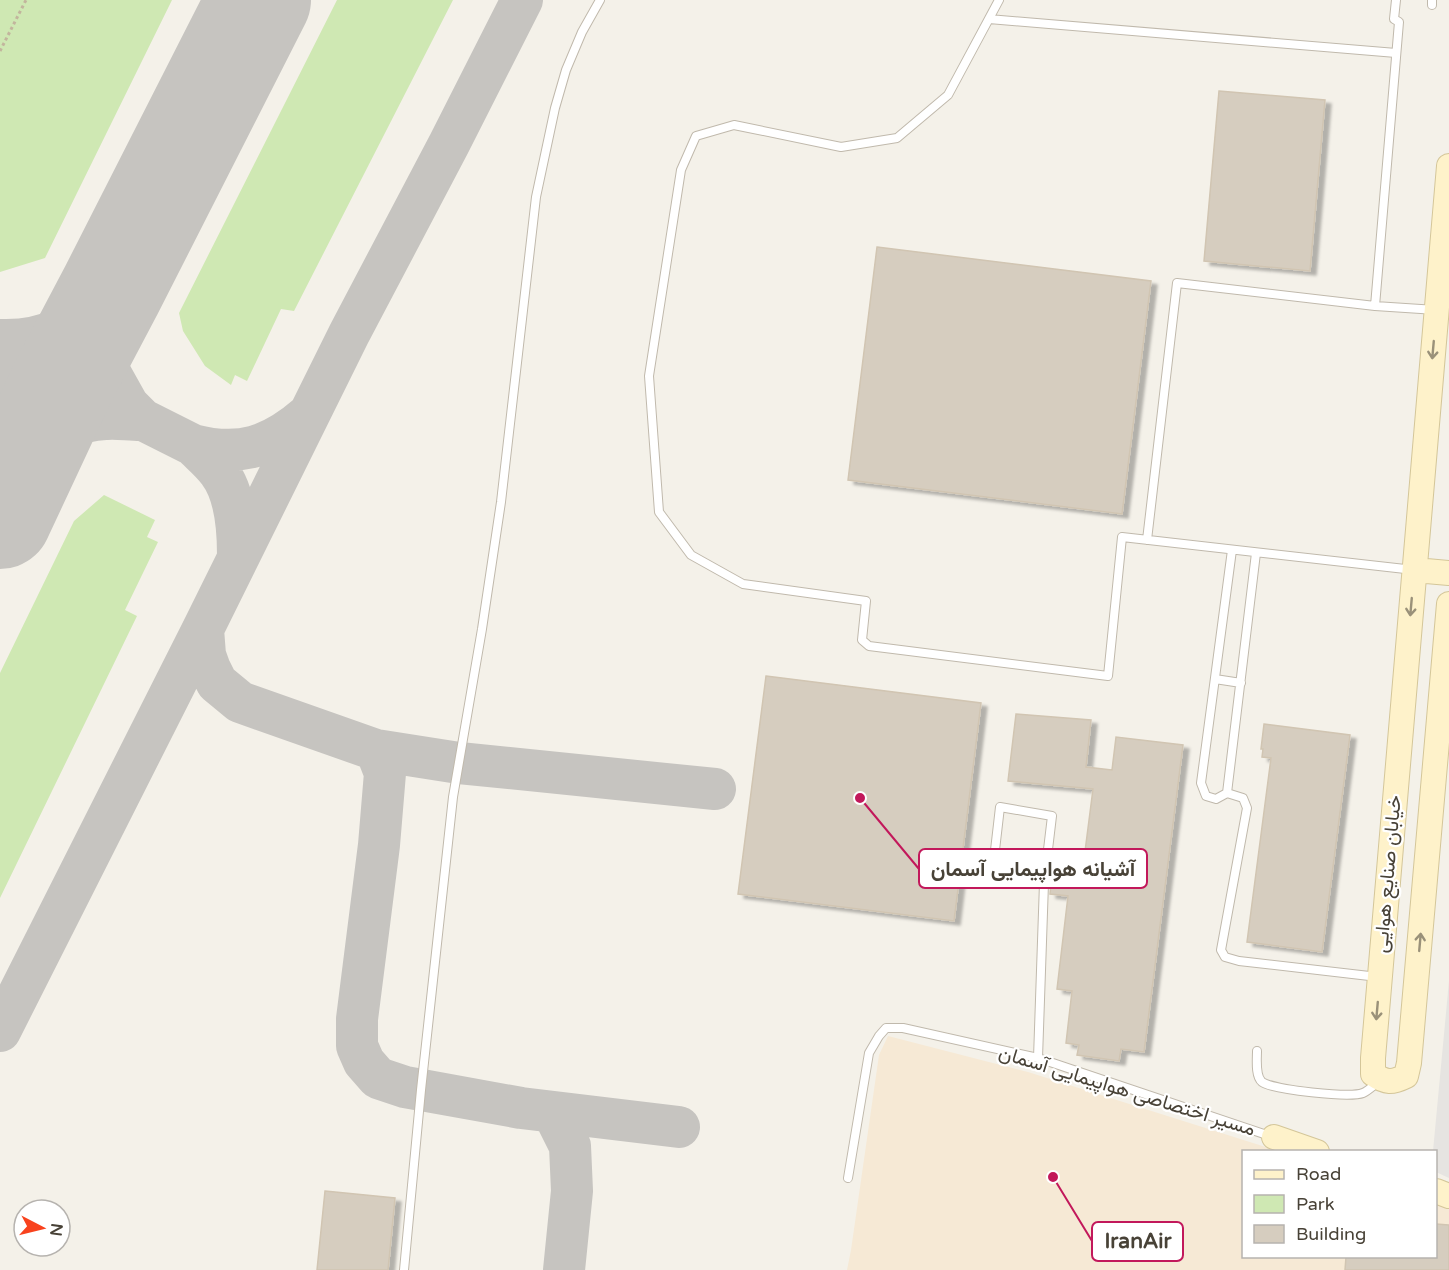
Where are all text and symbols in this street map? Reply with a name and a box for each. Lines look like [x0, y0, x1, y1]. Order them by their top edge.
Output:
one-way arrow [1427, 340, 1438, 360]
one-way arrow [1405, 597, 1416, 617]
street label: خیابان صنایع هوایی [1369, 794, 1408, 954]
callout: آشیانه هواپیمایی آسمان [919, 849, 1147, 888]
text: آشیانه هواپیمایی آسمان [931, 857, 1137, 883]
one-way arrow [1415, 932, 1426, 952]
one-way arrow [1371, 1000, 1382, 1020]
street label: مسیر اختصاصی هواپیمایی آسمان [996, 1040, 1258, 1142]
legend [1242, 1150, 1437, 1258]
text: Road [1296, 1163, 1341, 1185]
text: Park [1296, 1193, 1335, 1215]
north arrow [12, 1198, 72, 1258]
text: N [45, 1222, 67, 1237]
callout: IranAir [1092, 1222, 1183, 1261]
text: Building [1296, 1223, 1366, 1245]
text: IranAir [1105, 1229, 1172, 1254]

